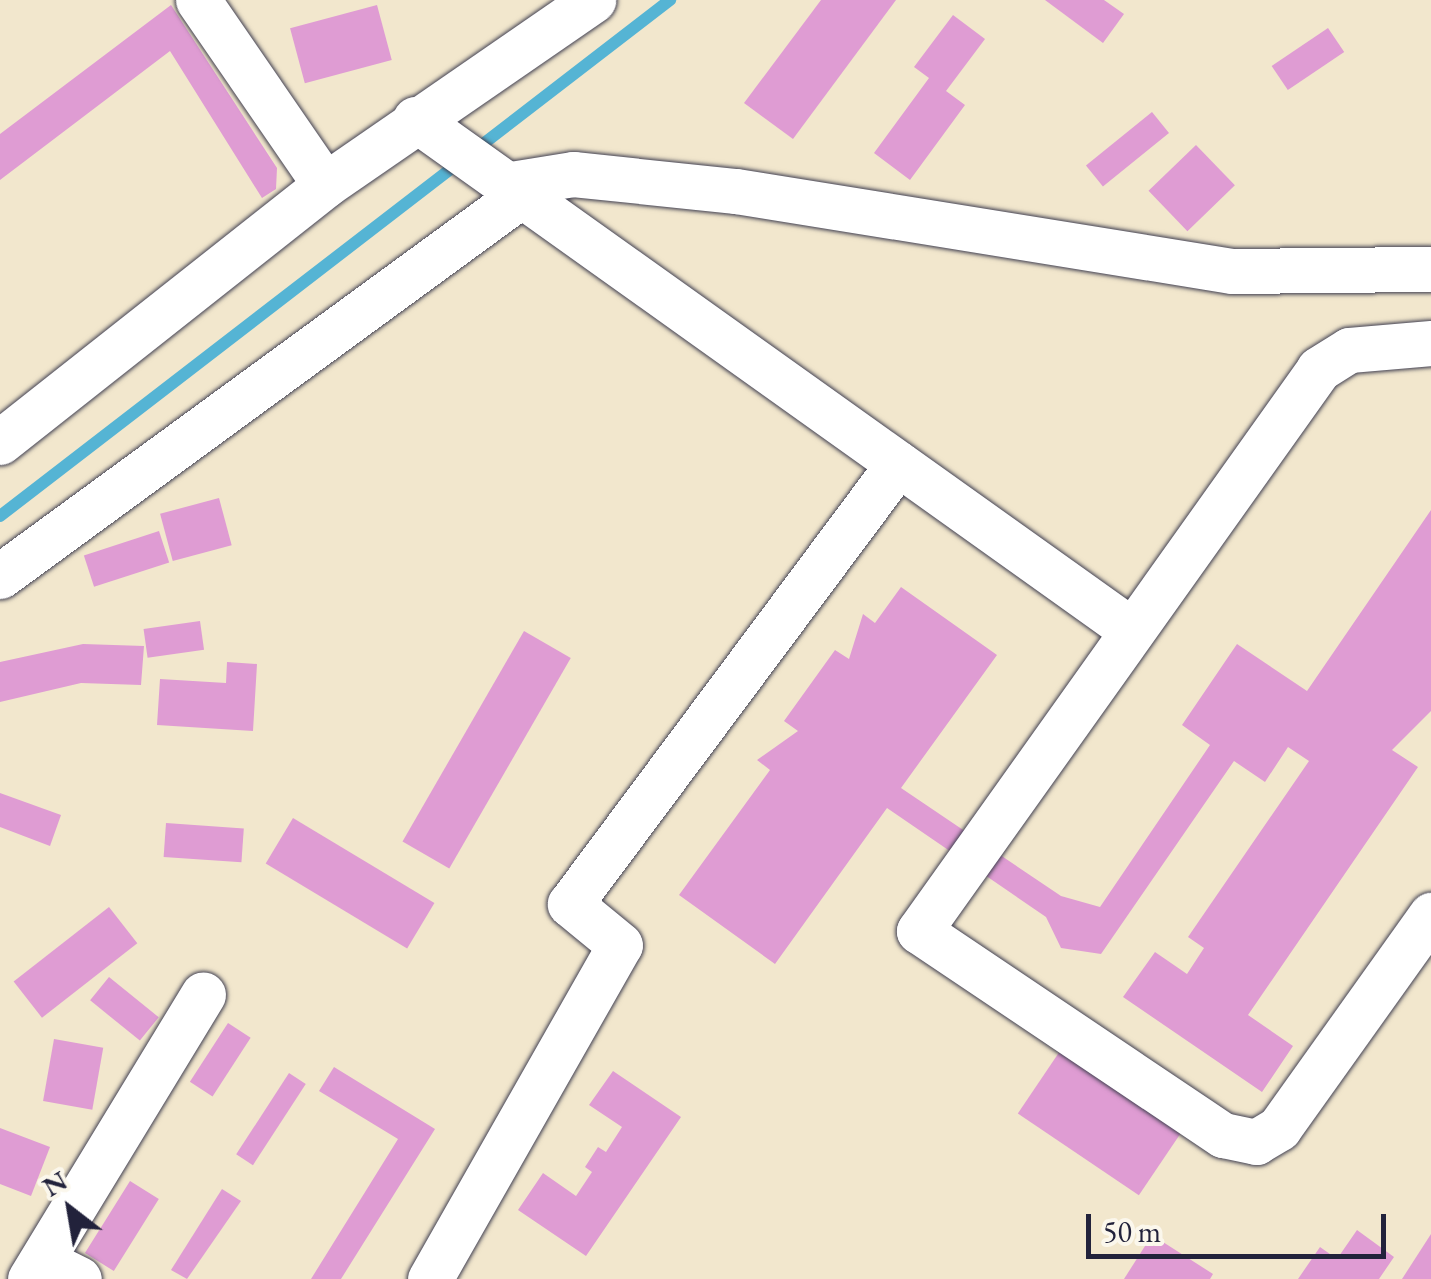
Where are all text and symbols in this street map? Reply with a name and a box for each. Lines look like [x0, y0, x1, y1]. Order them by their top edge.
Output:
north arrow [20, 1159, 120, 1259]
text: N [36, 1162, 74, 1205]
scale bar [1091, 1194, 1391, 1256]
text: 50 m [1103, 1212, 1161, 1251]

